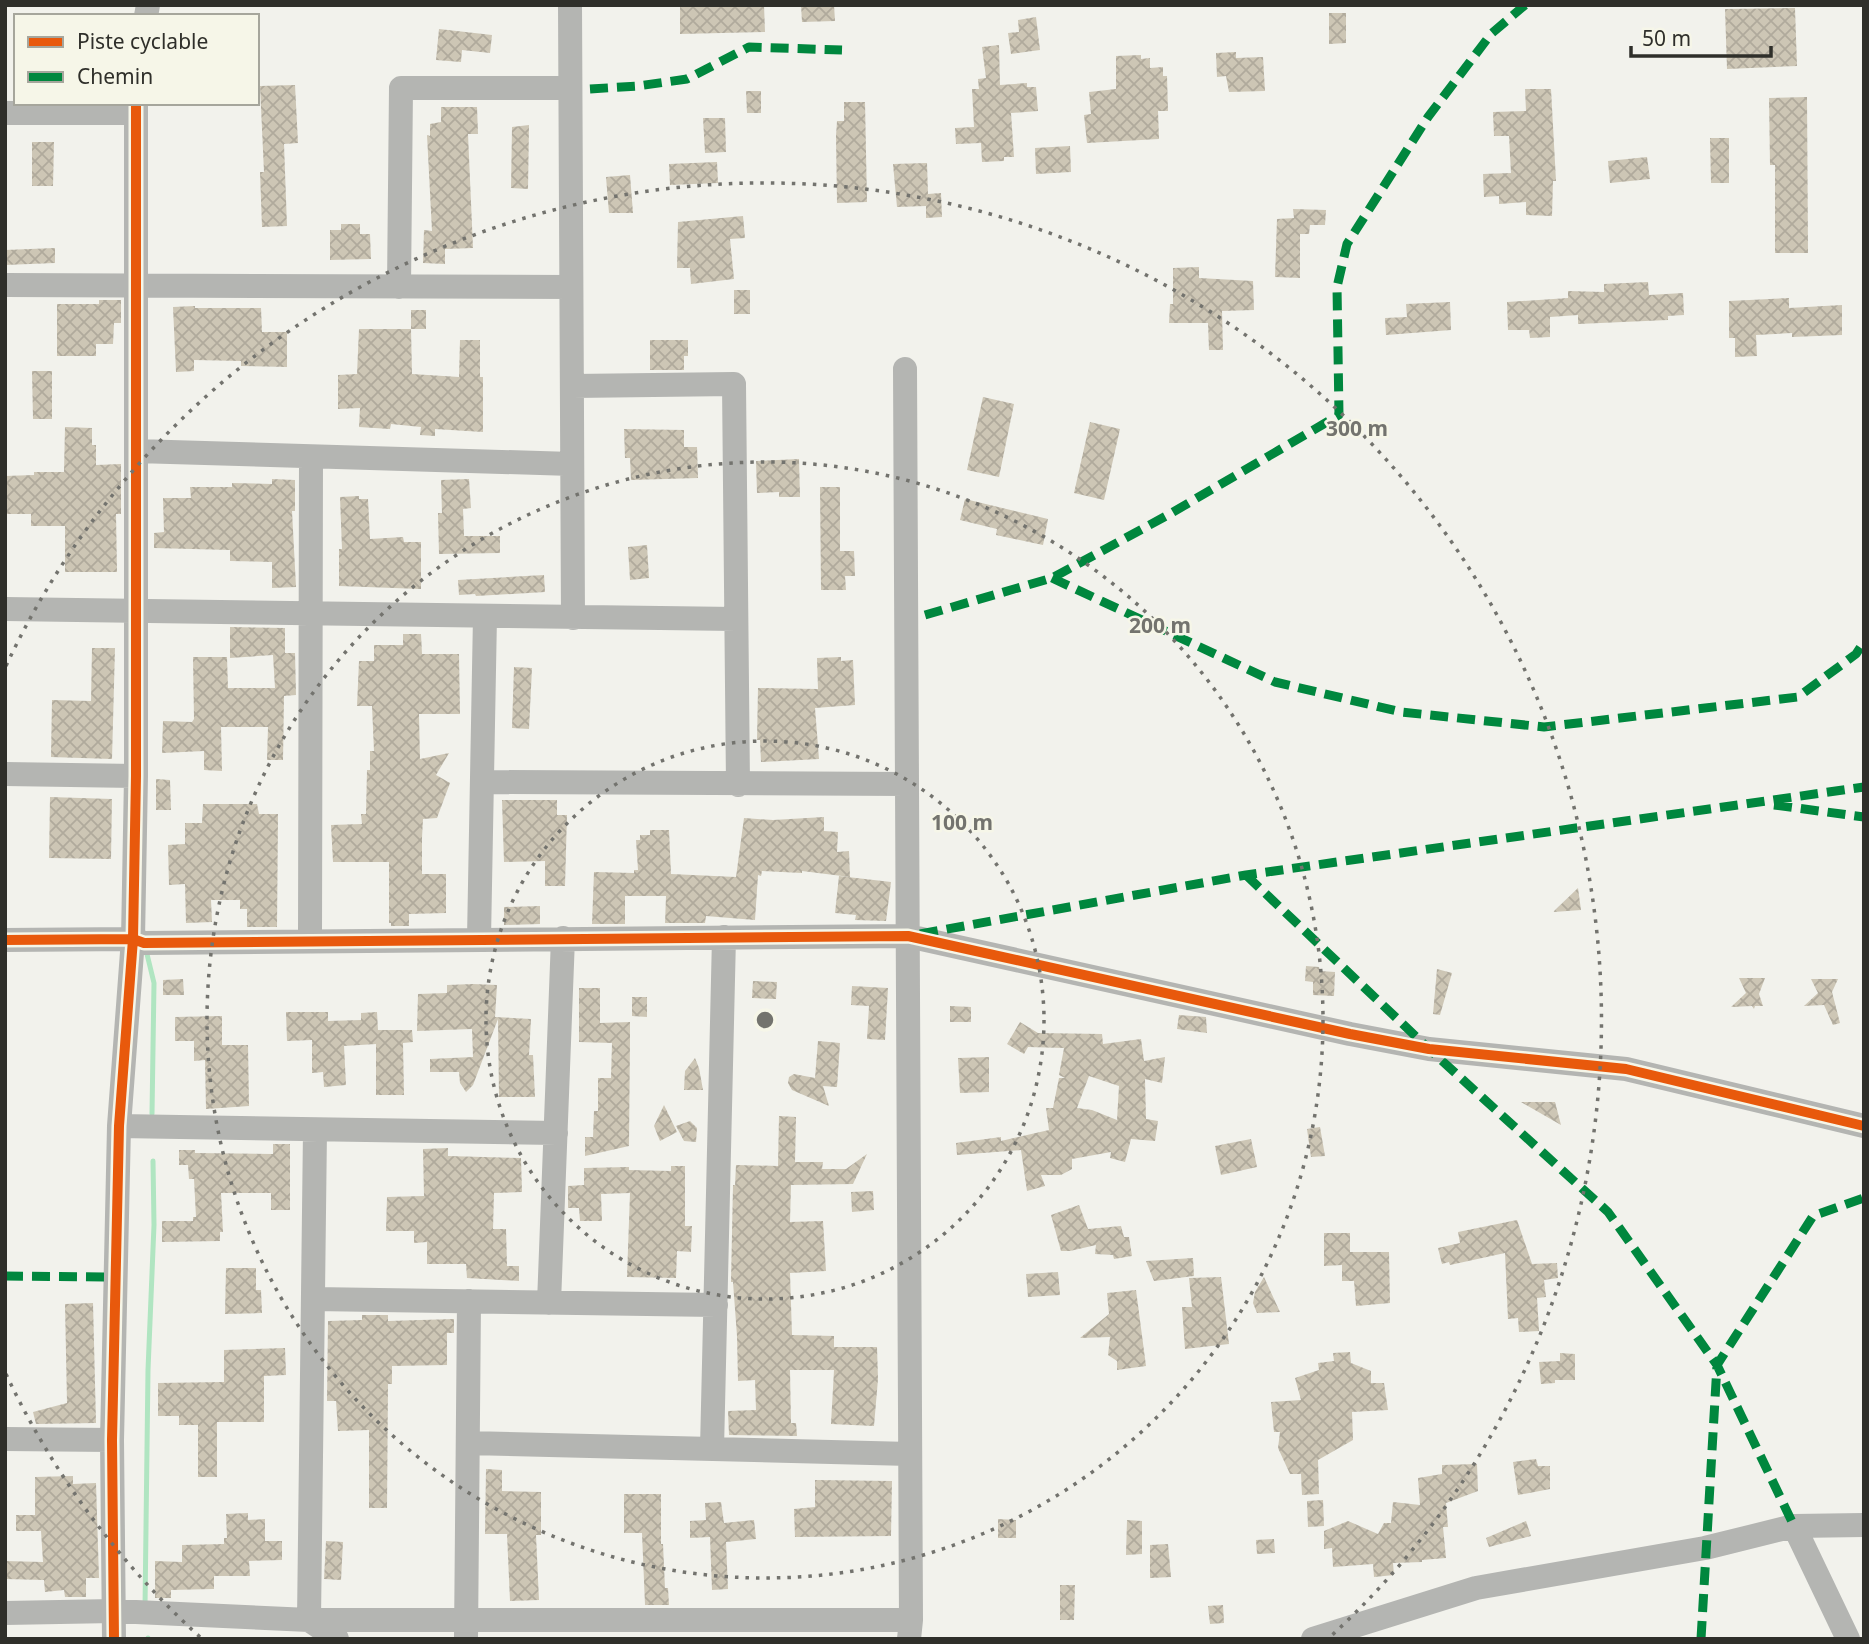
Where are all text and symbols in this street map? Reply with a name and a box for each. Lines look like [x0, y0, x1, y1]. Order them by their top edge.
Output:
legend [14, 14, 259, 105]
scale bar [1631, 14, 1771, 58]
text: 50 m [1642, 24, 1691, 52]
text: Piste cyclable [77, 27, 208, 55]
text: Chemin [77, 62, 153, 90]
text: 300 m [1326, 414, 1388, 442]
text: 200 m [1129, 611, 1191, 639]
text: 100 m [931, 808, 993, 836]
centre of rings [753, 1008, 777, 1032]

